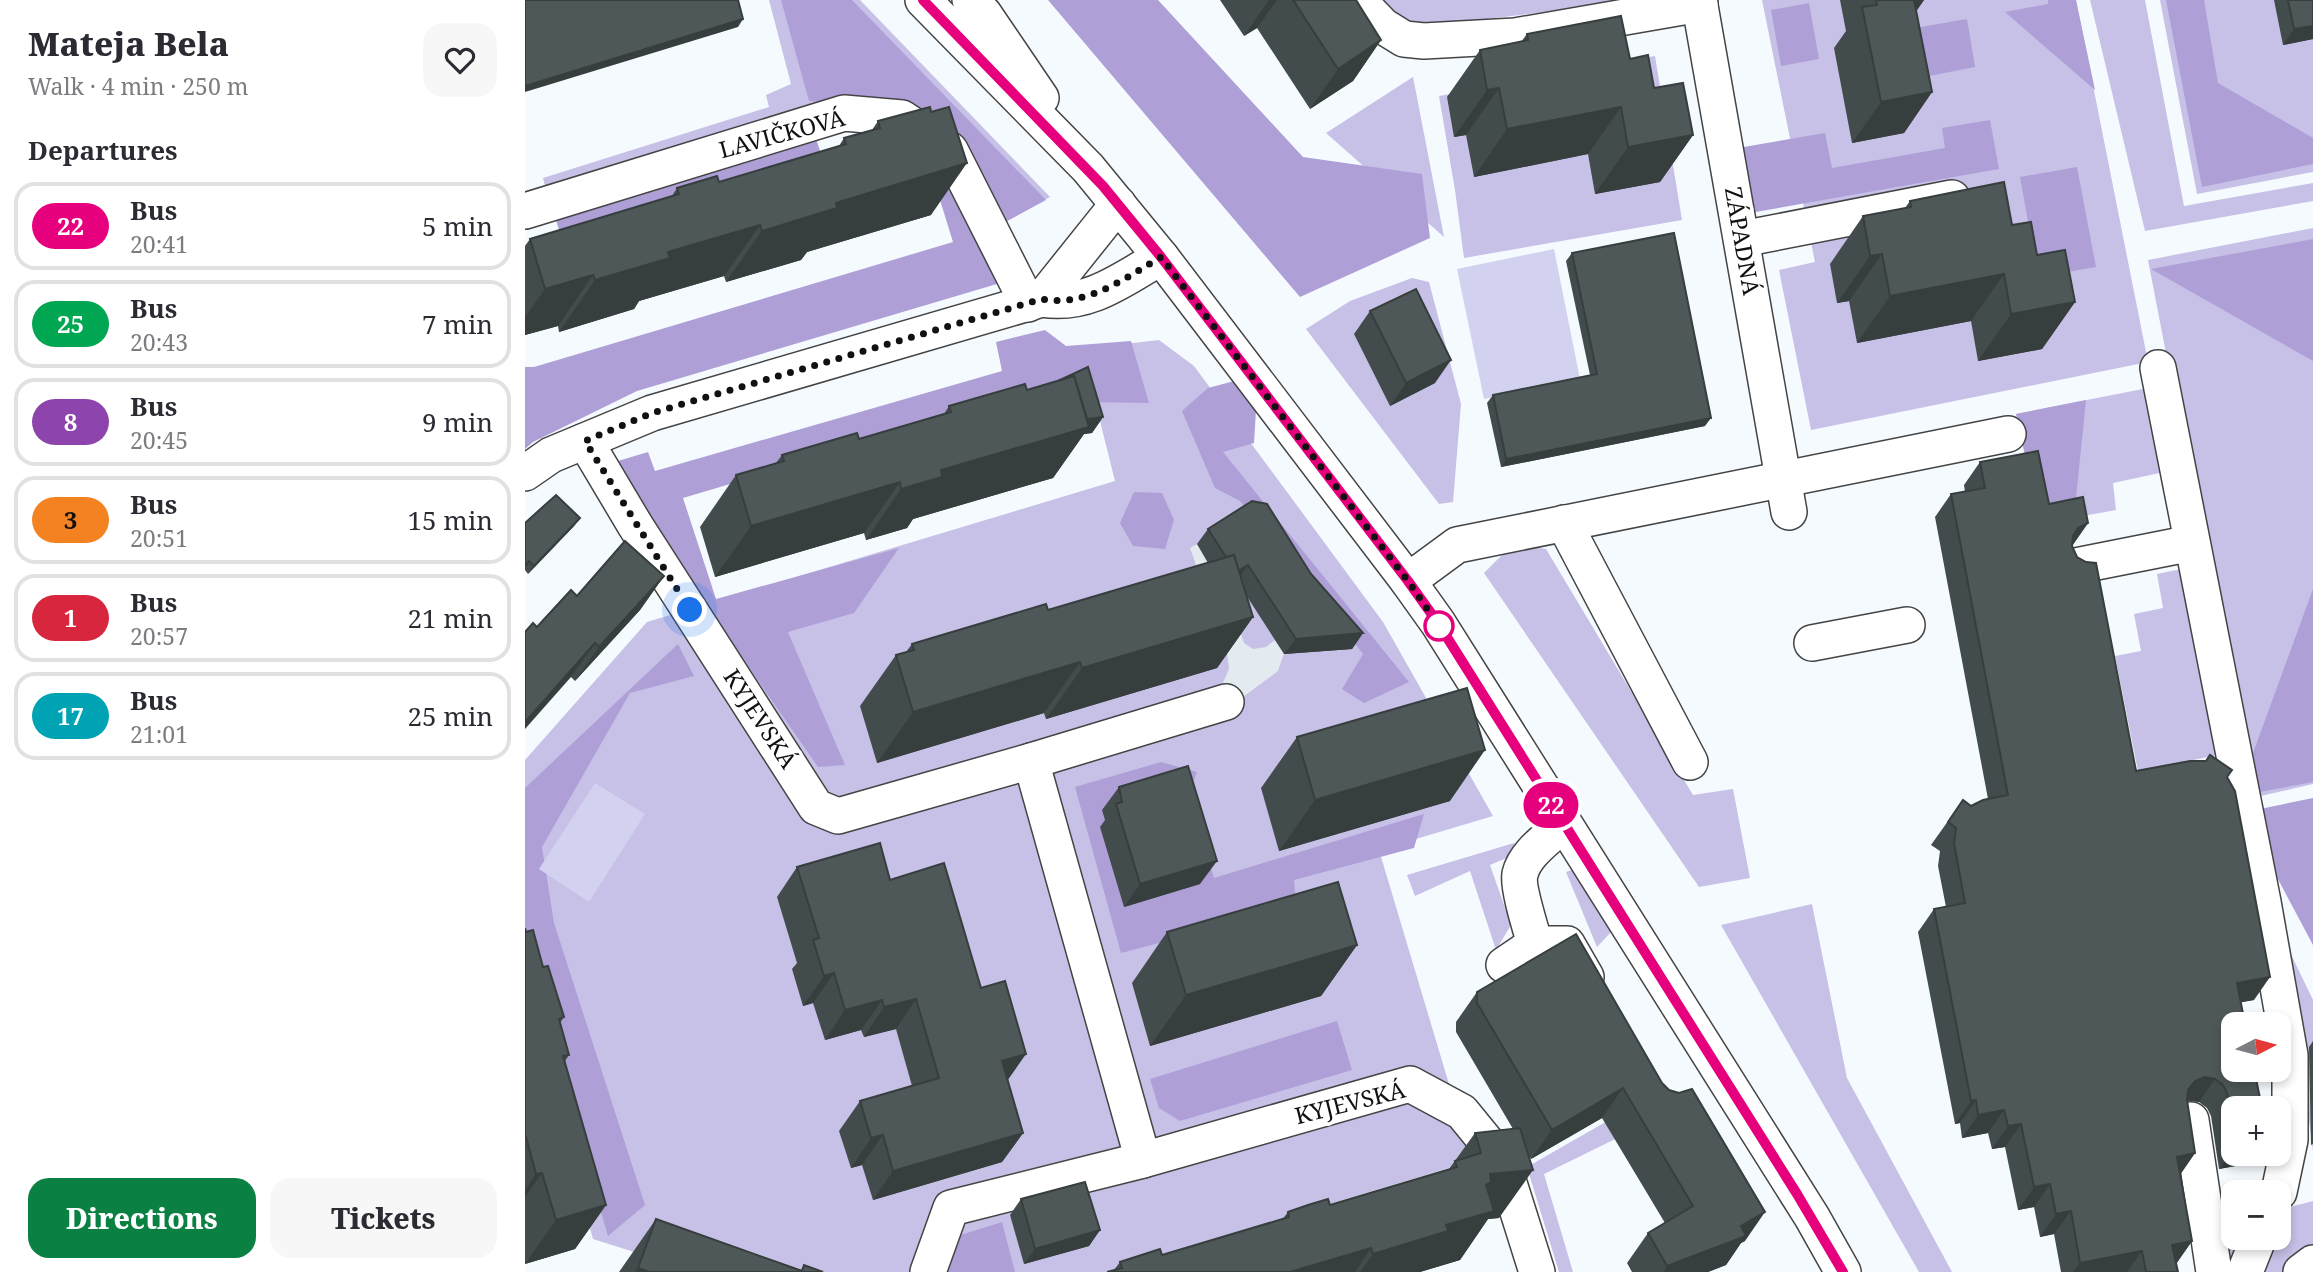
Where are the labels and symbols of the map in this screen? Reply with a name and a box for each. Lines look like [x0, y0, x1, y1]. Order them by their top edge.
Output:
street label: LAVIČKOVÁ [715, 101, 849, 165]
street label: ZÁPADNÁ [1718, 184, 1768, 298]
your location [672, 592, 707, 627]
unlabelled marker [1424, 611, 1454, 641]
street label: KYJEVSKÁ [717, 662, 805, 775]
line badge: 22 [1520, 782, 1583, 828]
north arrow [2221, 1012, 2291, 1082]
street label: KYJEVSKÁ [1291, 1073, 1409, 1131]

